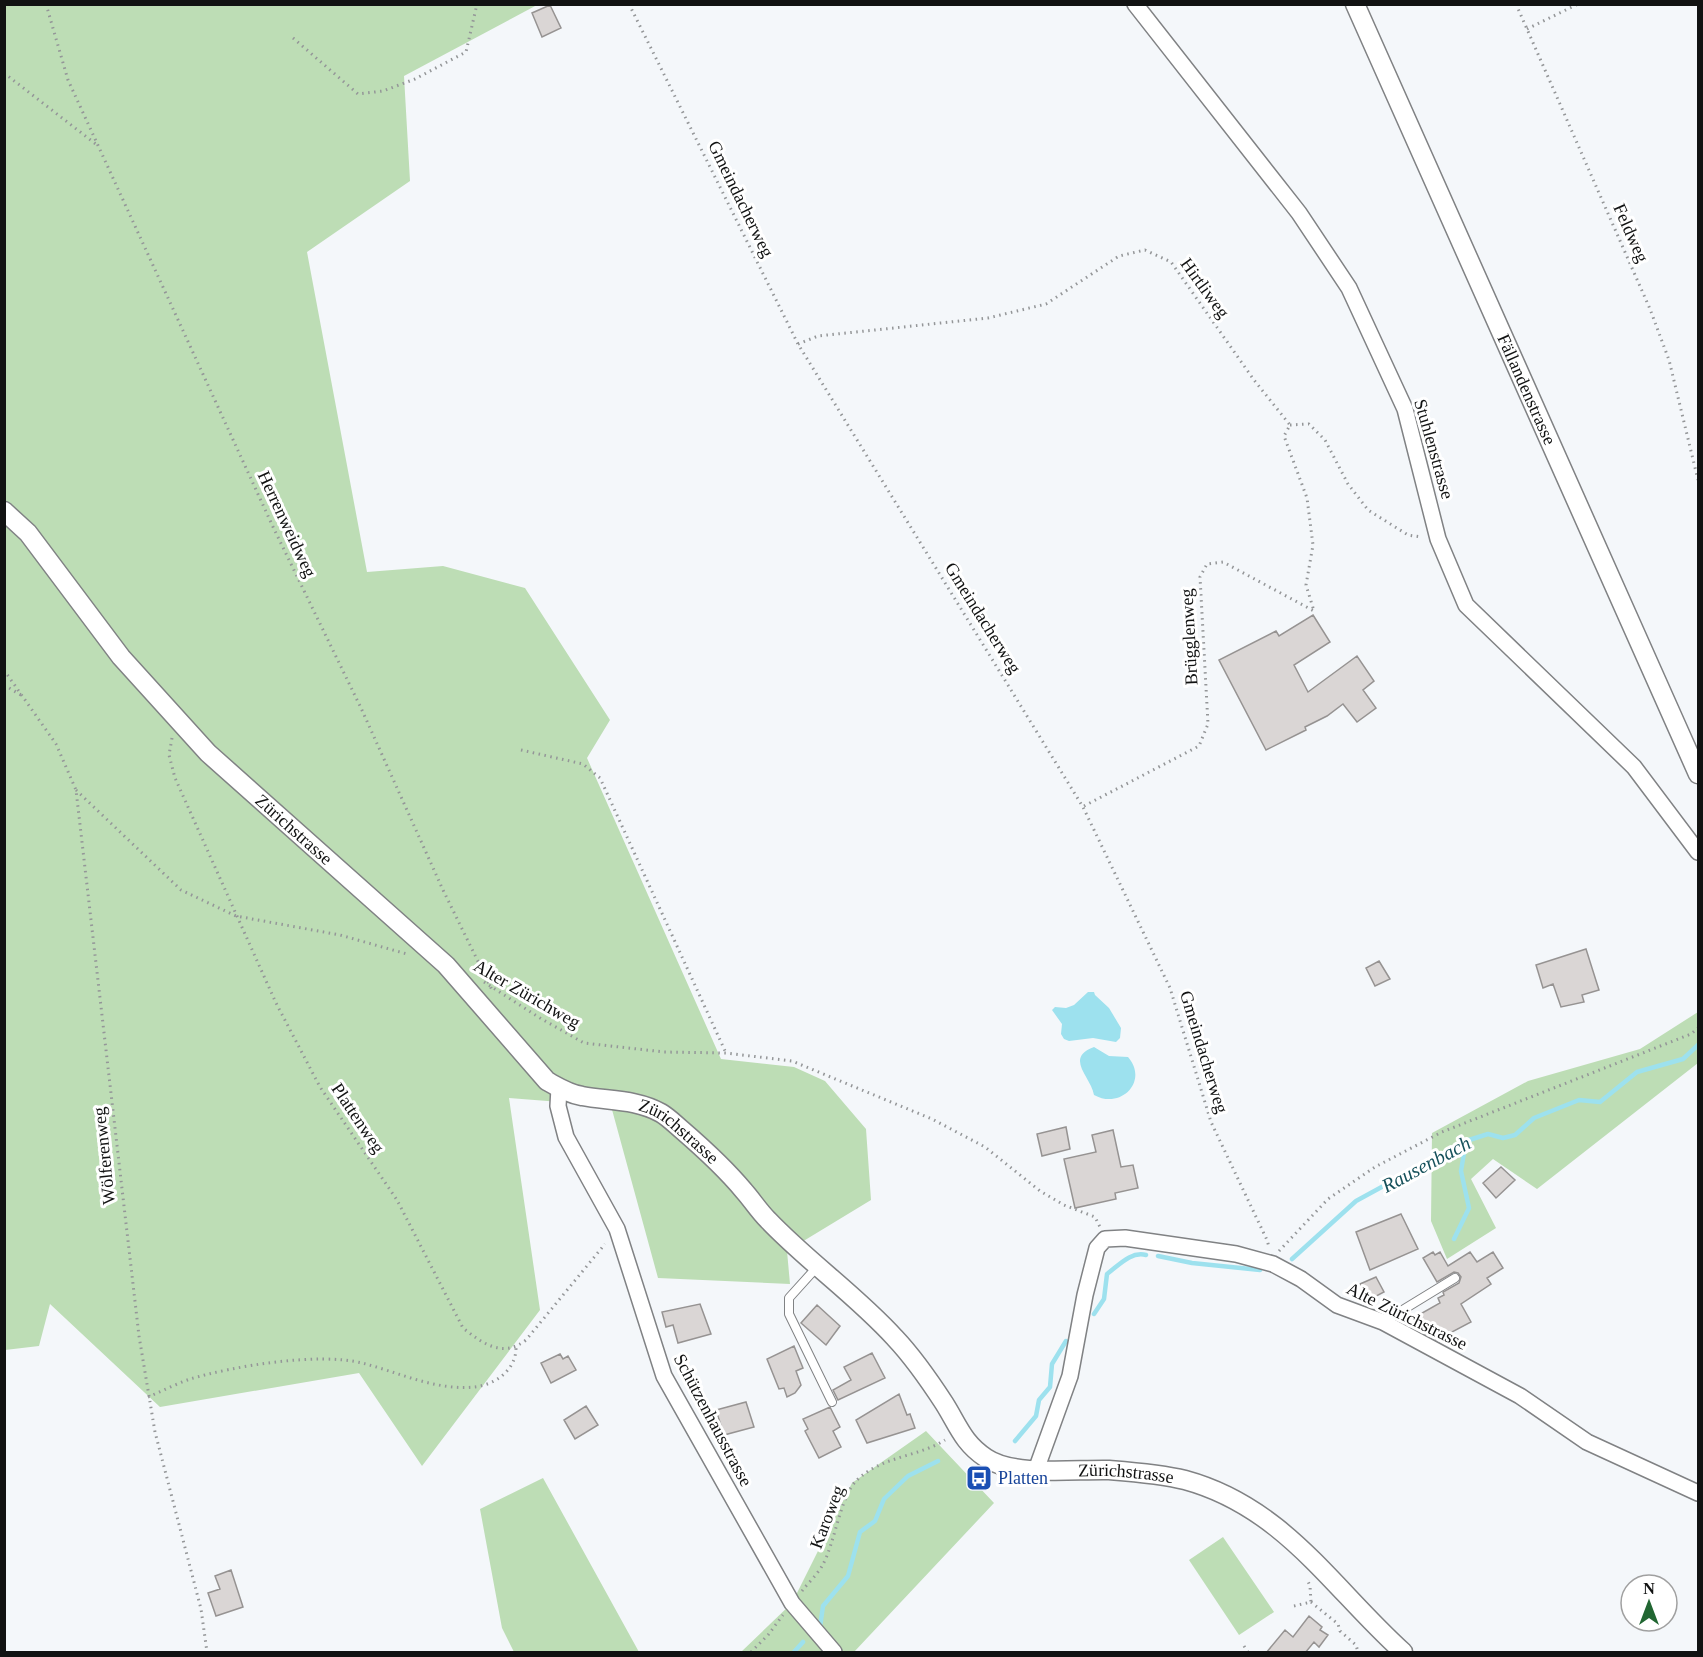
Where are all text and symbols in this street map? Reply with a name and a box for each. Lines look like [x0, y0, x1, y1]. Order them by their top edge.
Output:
street label: Gmeindacherweg [704, 138, 778, 260]
street label: Feldweg [1609, 201, 1653, 265]
street label: Hirtliweg [1177, 254, 1233, 322]
street label: Fällandenstrasse [1493, 331, 1560, 448]
street label: Stuhlenstrasse [1410, 397, 1458, 501]
street label: Herrenweidweg [254, 468, 320, 580]
street label: Gmeindacherweg [941, 559, 1025, 677]
street label: Brügglenweg [1176, 588, 1202, 686]
street label: Zürichstrasse [251, 790, 336, 869]
street label: Alter Zürichweg [470, 955, 584, 1033]
street label: Gmeindacherweg [1176, 988, 1232, 1116]
street label: Plattenweg [327, 1079, 389, 1157]
street label: Zürichstrasse [636, 1095, 723, 1168]
street label: Wölferenweg [89, 1106, 119, 1206]
water label: Rausenbach [1377, 1131, 1474, 1197]
street label: Alte Zürichstrasse [1344, 1278, 1470, 1354]
street label: Schützenhausstrasse [670, 1350, 756, 1490]
street label: Zürichstrasse [1078, 1460, 1175, 1487]
bus stop icon: Platten [964, 1463, 994, 1493]
place label: Platten [998, 1468, 1048, 1488]
street label: Karoweg [806, 1483, 848, 1551]
north arrow [1619, 1573, 1679, 1633]
text: N [1643, 1580, 1655, 1597]

